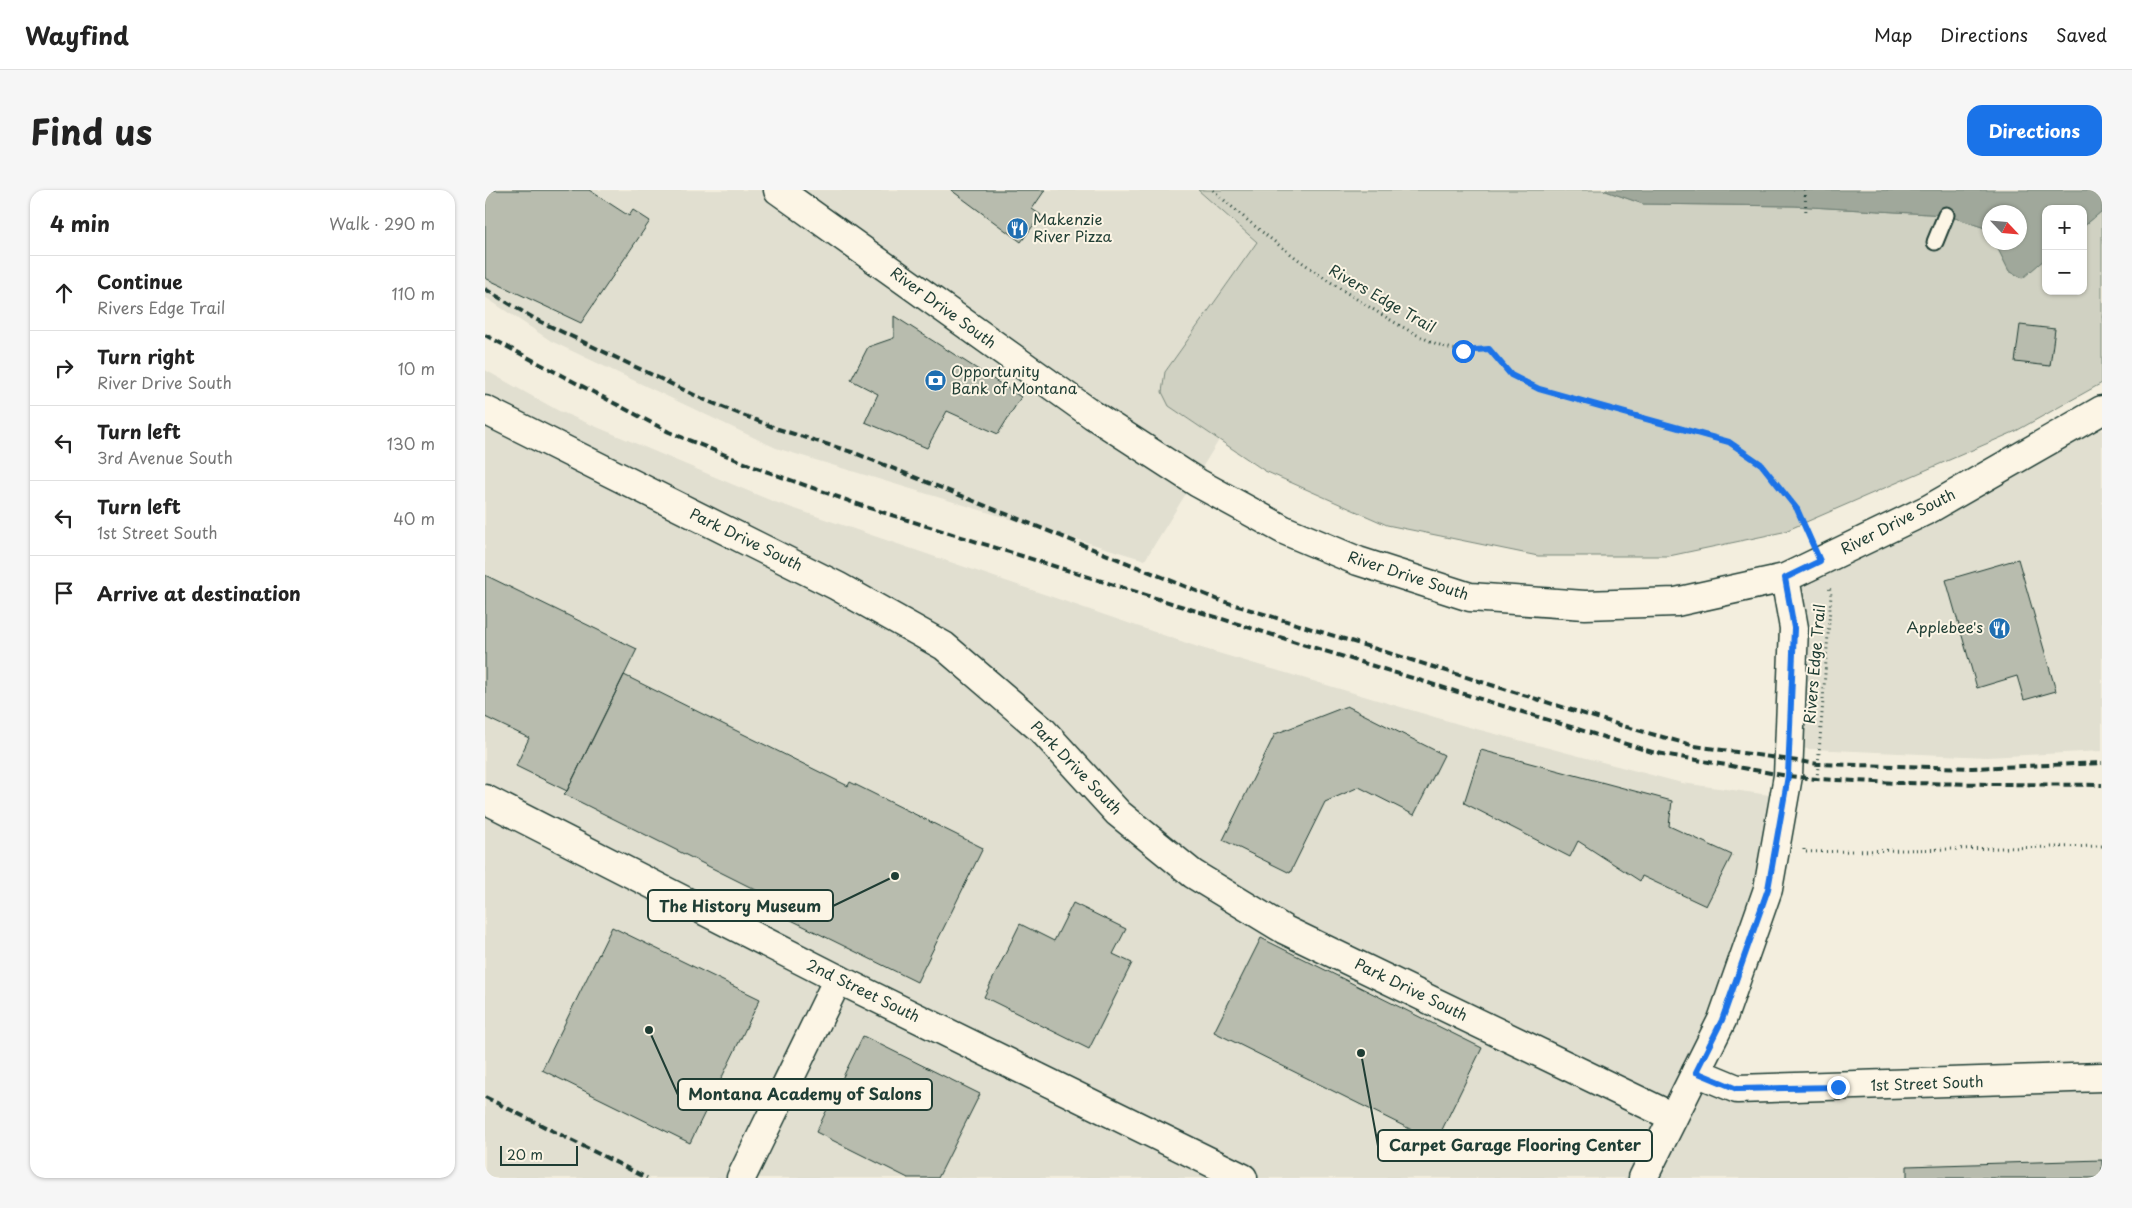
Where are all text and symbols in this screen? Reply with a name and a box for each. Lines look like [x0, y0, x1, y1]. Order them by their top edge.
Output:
text: Wayfind [25, 17, 129, 53]
text: Map [1874, 21, 1912, 48]
text: Directions [1940, 21, 2028, 48]
text: Saved [2056, 21, 2107, 48]
text: Find us [30, 104, 152, 157]
button: Directions [1967, 105, 2102, 156]
north arrow [1982, 205, 2027, 250]
map controls [2042, 205, 2087, 295]
button: + [2042, 205, 2087, 250]
text: 4 min [50, 207, 110, 239]
place label: Makenzie River Pizza [1033, 207, 1113, 247]
text: Walk · 290 m [329, 211, 435, 235]
restaurant icon: Makenzie River Pizza [1005, 217, 1029, 241]
button: − [2042, 250, 2087, 295]
street label: Rivers Edge Trail [1325, 258, 1441, 338]
street label: River Drive South [886, 260, 1002, 353]
text: Continue [97, 267, 183, 295]
icon: ahead [50, 279, 78, 307]
text: 110 m [392, 281, 435, 305]
text: Rivers Edge Trail [97, 295, 225, 319]
route start [1452, 340, 1475, 363]
text: Turn right [97, 342, 195, 370]
icon: right [50, 354, 78, 382]
text: 10 m [398, 356, 435, 380]
place label: Opportunity Bank of Montana [951, 359, 1078, 399]
bank icon: Opportunity Bank of Montana [923, 369, 947, 393]
text: River Drive South [97, 370, 232, 394]
text: Turn left [97, 417, 181, 445]
icon: left [50, 429, 78, 457]
text: 130 m [387, 431, 435, 455]
text: 3rd Avenue South [97, 445, 233, 469]
street label: River Drive South [1836, 482, 1959, 560]
text: Turn left [97, 492, 181, 520]
street label: Park Drive South [686, 501, 807, 576]
icon: left [50, 504, 78, 532]
text: 40 m [393, 506, 435, 530]
text: 1st Street South [97, 520, 218, 544]
street label: River Drive South [1345, 544, 1472, 605]
icon: arrive [50, 579, 78, 607]
text: Arrive at destination [97, 579, 301, 607]
street label: Rivers Edge Trail [1797, 603, 1830, 725]
place label: Applebee's [1906, 615, 1983, 638]
restaurant icon: Applebee's [1987, 616, 2011, 640]
street label: Park Drive South [1026, 715, 1128, 819]
callout: The History Museum [648, 890, 833, 921]
text: The History Museum [659, 893, 821, 917]
street label: Park Drive South [1351, 951, 1472, 1026]
street label: 2nd Street South [803, 952, 924, 1027]
street label: 1st Street South [1870, 1069, 1984, 1096]
route end [1827, 1076, 1850, 1099]
callout: Montana Academy of Salons [678, 1079, 932, 1110]
text: Montana Academy of Salons [688, 1081, 922, 1105]
callout: Carpet Garage Flooring Center [1378, 1130, 1652, 1161]
text: Carpet Garage Flooring Center [1389, 1132, 1642, 1156]
scale bar [500, 1143, 577, 1166]
text: 20 m [507, 1144, 543, 1165]

